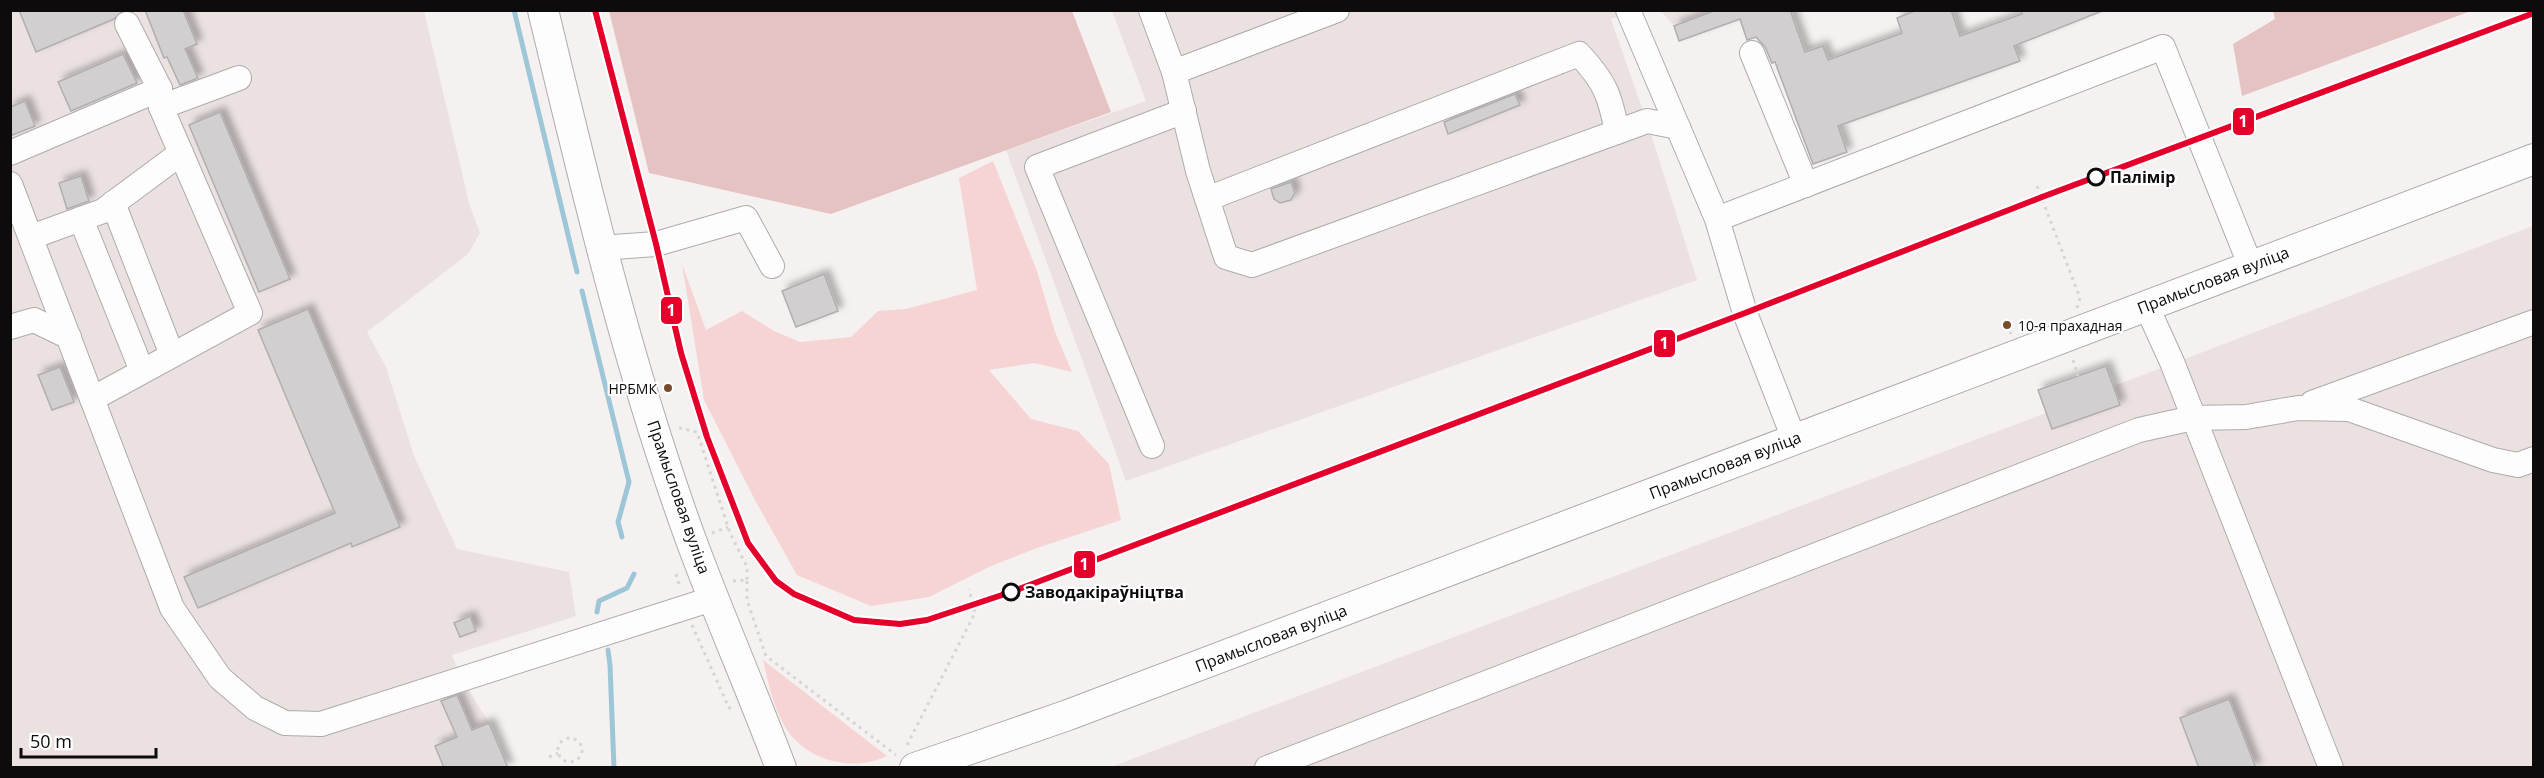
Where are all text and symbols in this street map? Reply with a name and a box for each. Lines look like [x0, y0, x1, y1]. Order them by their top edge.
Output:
line badge: 1 [2232, 107, 2255, 136]
text: 1 [2238, 110, 2248, 132]
place label: Палімір [2110, 166, 2175, 188]
marker: Палімір [2087, 168, 2105, 186]
street label: Прамысловая вуліца [2134, 241, 2292, 319]
line badge: 1 [660, 296, 683, 325]
text: 1 [666, 299, 676, 321]
place label: 10-я прахадная [2018, 316, 2122, 335]
marker: 10-я прахадная [2001, 319, 2013, 331]
line badge: 1 [1653, 329, 1676, 358]
text: 1 [1659, 332, 1669, 354]
place label: НРБМК [609, 379, 657, 398]
marker: НРБМК [662, 382, 674, 394]
street label: Прамысловая вуліца [642, 417, 716, 577]
street label: Прамысловая вуліца [1646, 426, 1804, 504]
line badge: 1 [1073, 550, 1096, 579]
text: 1 [1079, 553, 1089, 575]
place label: Заводакіраўніцтва [1025, 581, 1184, 603]
marker: Заводакіраўніцтва [1002, 583, 1020, 601]
street label: Прамысловая вуліца [1192, 599, 1350, 677]
scale bar [21, 721, 156, 759]
text: 50 m [30, 729, 72, 753]

